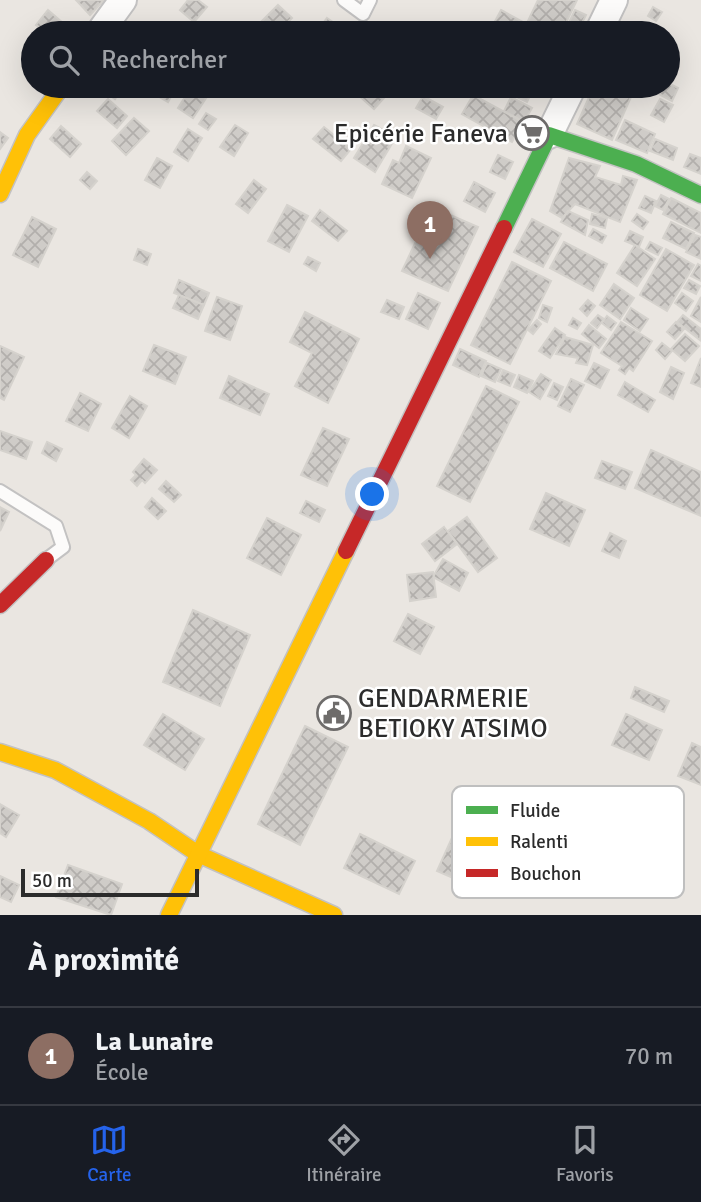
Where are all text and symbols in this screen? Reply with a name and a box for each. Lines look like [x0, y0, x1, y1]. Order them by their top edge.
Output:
search box [21, 21, 680, 98]
icon: search [45, 41, 83, 79]
text: Rechercher [101, 44, 227, 76]
supermarket icon: Epicérie Faneva [513, 114, 551, 152]
place label: Epicérie Faneva [334, 118, 508, 150]
pin: 1 [407, 201, 453, 259]
your location [355, 477, 389, 511]
place label: GENDARMERIE BETIOKY ATSIMO [358, 683, 548, 745]
public building icon: GENDARMERIE BETIOKY ATSIMO [315, 694, 353, 732]
legend [452, 786, 684, 898]
text: Fluide [510, 799, 560, 823]
text: Ralenti [510, 830, 568, 854]
text: Bouchon [510, 862, 581, 886]
scale bar [21, 866, 200, 898]
text: 50 m [32, 869, 72, 893]
text: À proximité [28, 942, 179, 979]
text: La Lunaire [95, 1026, 214, 1058]
text: 1 [45, 1042, 57, 1071]
text: 70 m [625, 1042, 673, 1071]
text: École [95, 1058, 148, 1087]
tab: Carte [87, 1121, 132, 1187]
tab: Itinéraire [306, 1121, 381, 1187]
tab: Favoris [556, 1121, 614, 1187]

